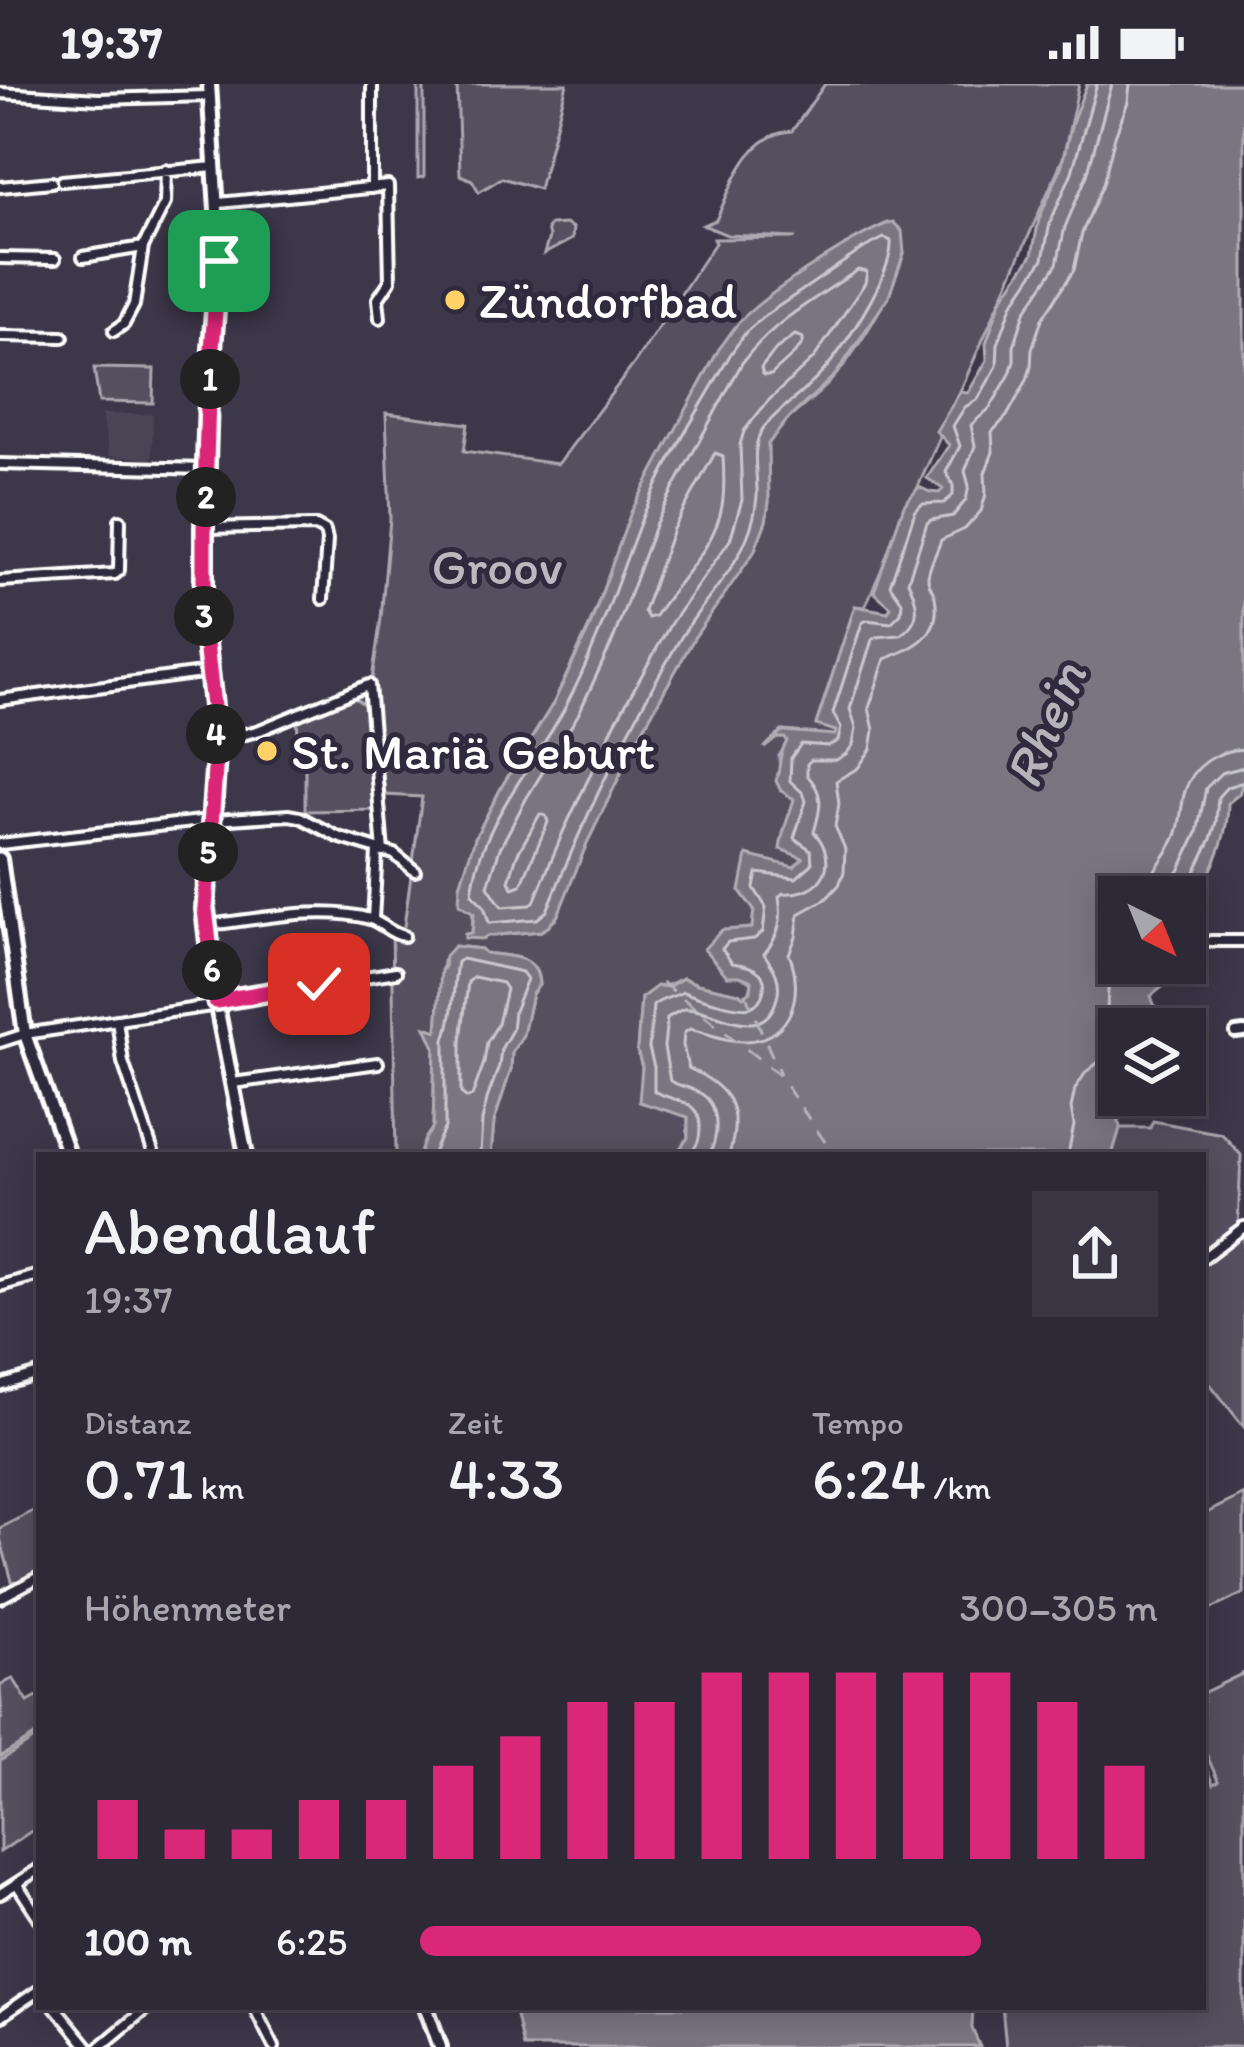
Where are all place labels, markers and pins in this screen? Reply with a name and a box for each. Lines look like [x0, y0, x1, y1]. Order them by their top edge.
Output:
pin [168, 210, 270, 312]
place label: Zündorfbad [479, 270, 738, 331]
marker: Zündorfbad [442, 287, 468, 313]
pin: 1 [180, 349, 240, 409]
pin: 2 [176, 467, 236, 527]
pin: 3 [174, 586, 234, 646]
pin: 4 [186, 704, 246, 764]
place label: St. Mariä Geburt [291, 721, 655, 782]
marker: St. Mariä Geburt [254, 738, 280, 764]
pin: 5 [178, 822, 238, 882]
pin [268, 933, 370, 1035]
pin: 6 [182, 940, 242, 1000]

